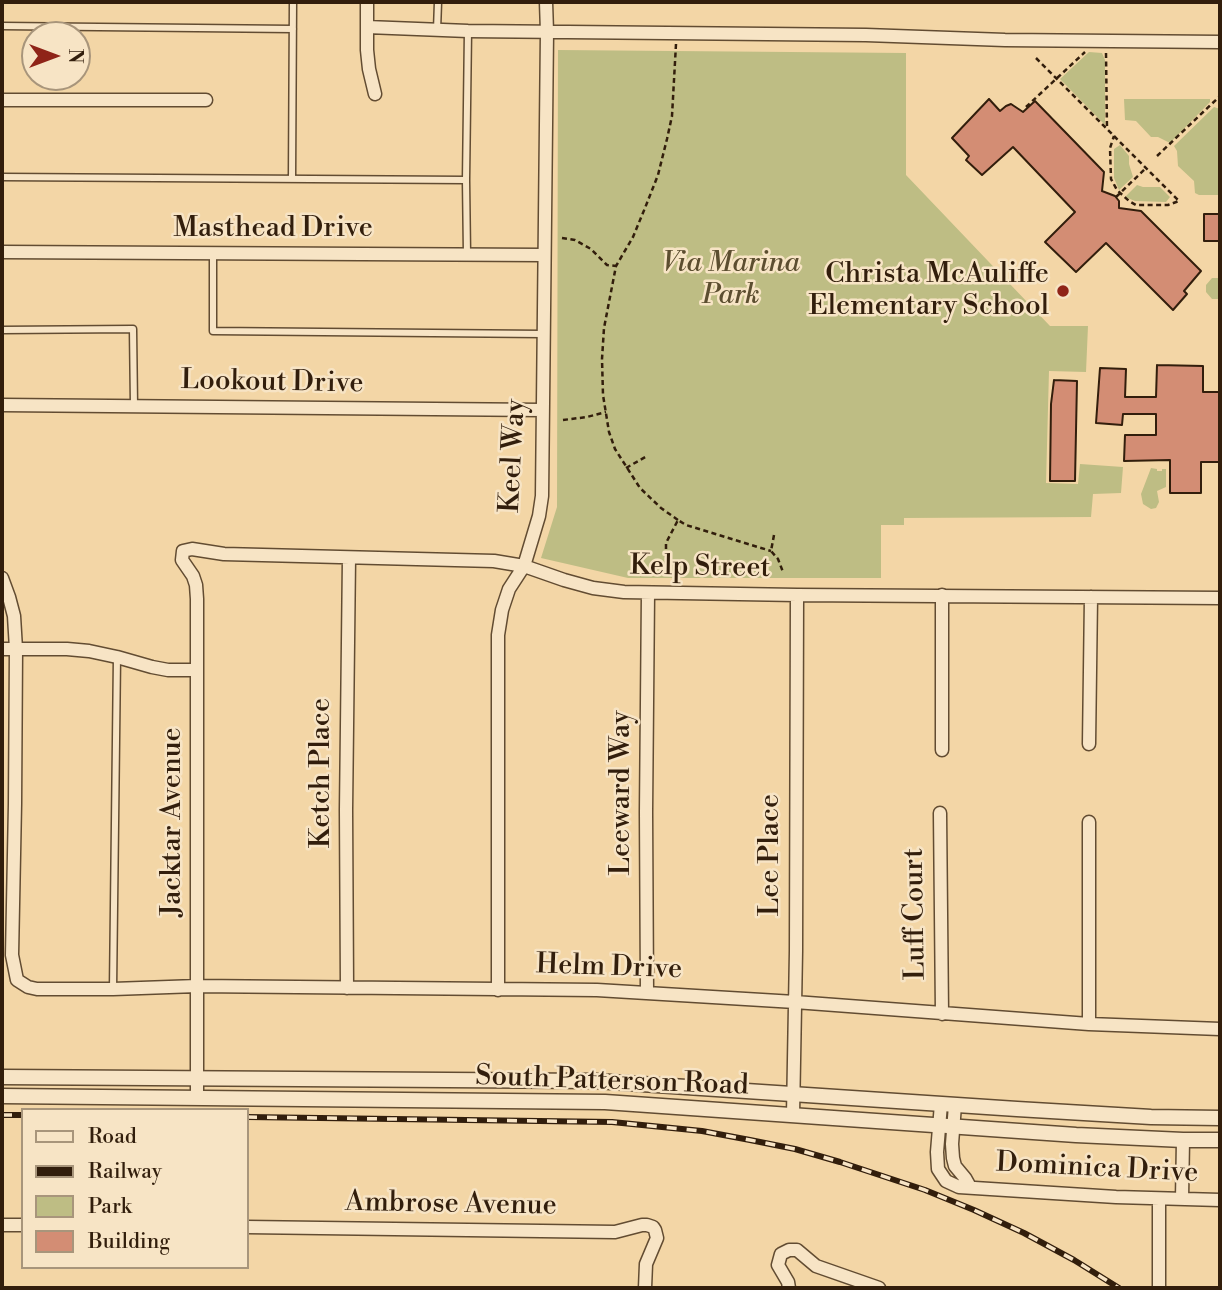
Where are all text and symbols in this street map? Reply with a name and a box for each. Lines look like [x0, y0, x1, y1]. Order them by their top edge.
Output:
north arrow [21, 21, 91, 91]
text: N [63, 48, 87, 64]
street label: Masthead Drive [173, 212, 373, 246]
park label: Via Marina Park [662, 247, 800, 313]
place label: Christa McAuliffe Elementary School [808, 258, 1049, 324]
marker: Christa McAuliffe Elementary School [1055, 283, 1071, 299]
street label: Lookout Drive [180, 365, 364, 401]
street label: Keel Way [494, 398, 534, 514]
street label: Kelp Street [629, 550, 771, 586]
street label: Ketch Place [305, 698, 339, 848]
street label: Leeward Way [605, 710, 639, 876]
street label: Jacktar Avenue [156, 727, 190, 917]
street label: Lee Place [754, 794, 788, 916]
street label: Luff Court [898, 848, 934, 980]
street label: Helm Drive [535, 949, 683, 987]
street label: South Patterson Road [475, 1060, 749, 1104]
legend [21, 1108, 248, 1269]
text: Road [88, 1124, 137, 1150]
street label: Dominica Drive [995, 1147, 1199, 1191]
text: Railway [88, 1159, 162, 1185]
street label: Ambrose Avenue [345, 1186, 557, 1224]
text: Park [88, 1194, 132, 1220]
text: Building [88, 1229, 170, 1255]

